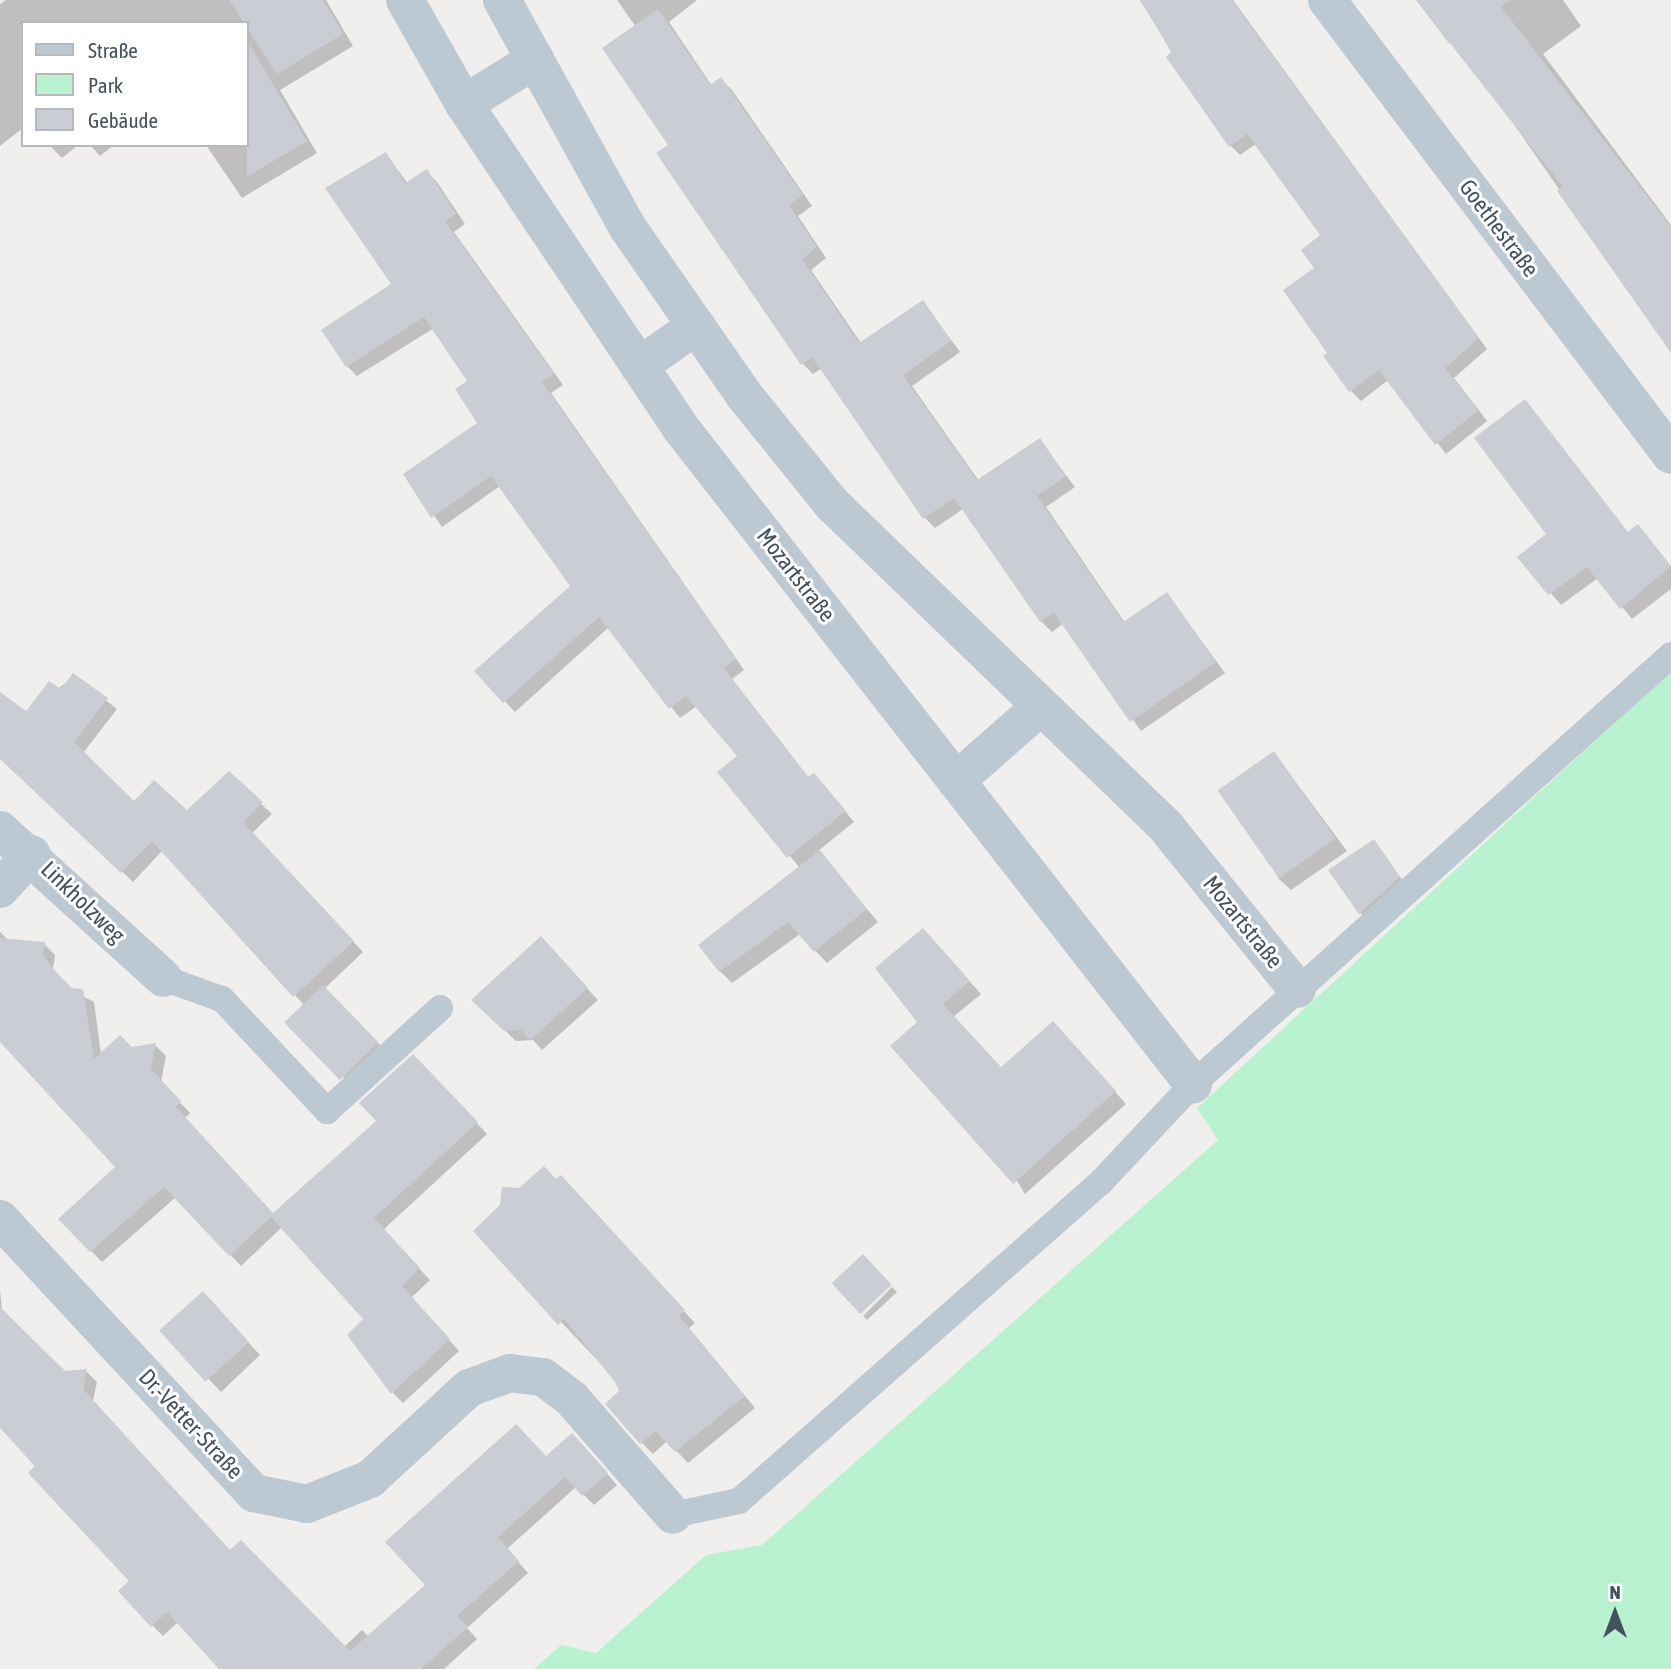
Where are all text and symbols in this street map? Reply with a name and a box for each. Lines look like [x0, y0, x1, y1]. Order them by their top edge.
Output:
legend [21, 21, 248, 147]
text: Straße [88, 38, 138, 62]
text: Park [88, 73, 123, 97]
text: Gebäude [88, 108, 158, 132]
street label: Goethestraße [1453, 174, 1545, 282]
street label: Mozartstraße [751, 523, 841, 627]
street label: Linkholzweg [35, 855, 131, 949]
street label: Mozartstraße [1197, 870, 1289, 974]
street label: Dr.-Vetter-Straße [133, 1363, 249, 1485]
north arrow [1580, 1578, 1650, 1648]
text: N [1609, 1581, 1621, 1603]

